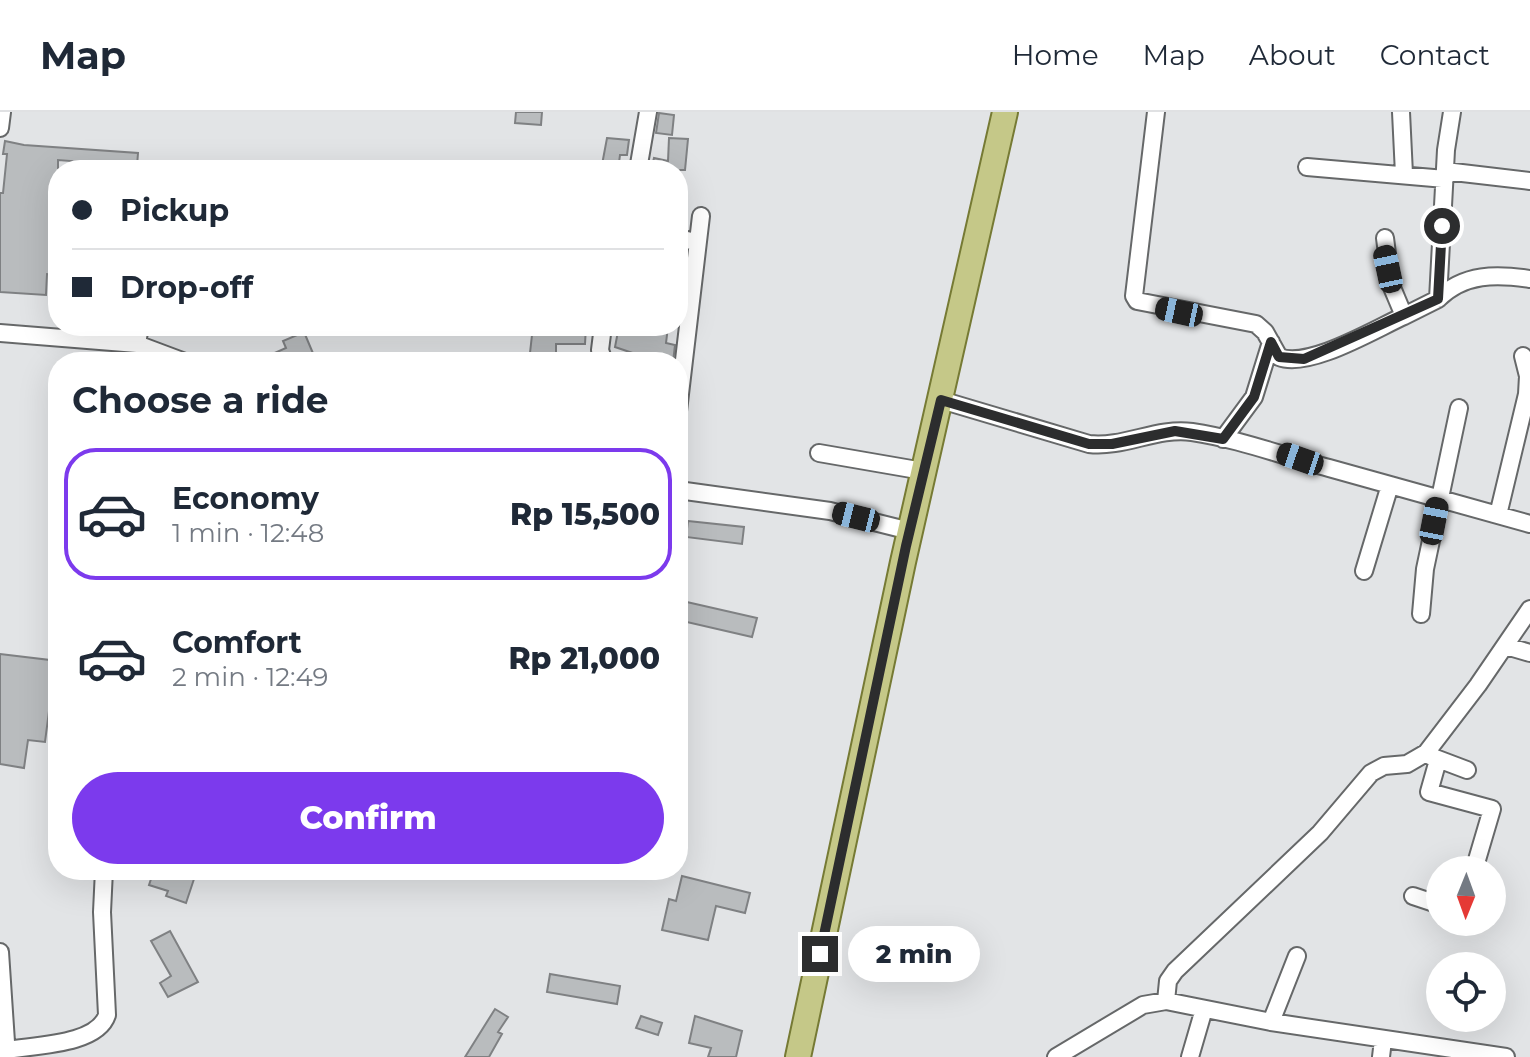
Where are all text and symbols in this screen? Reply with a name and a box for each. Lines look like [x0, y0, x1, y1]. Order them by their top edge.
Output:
text: Map [40, 32, 126, 79]
text: Home [1012, 38, 1099, 72]
text: Map [1143, 38, 1205, 72]
text: About [1249, 38, 1336, 72]
text: Contact [1380, 38, 1490, 72]
text: Pickup [120, 192, 229, 229]
route start [1424, 208, 1460, 244]
car [1371, 243, 1405, 295]
text: Drop-off [120, 269, 253, 306]
car [1153, 295, 1205, 329]
text: Choose a ride [72, 378, 329, 422]
car [1273, 440, 1327, 478]
icon: car [76, 478, 148, 550]
text: Economy [172, 480, 319, 517]
car [1418, 495, 1450, 547]
text: Rp 15,500 [510, 496, 660, 533]
car [830, 500, 882, 534]
text: 1 min · 12:48 [172, 517, 324, 549]
icon: car [76, 622, 148, 694]
text: Comfort [172, 624, 302, 661]
text: Rp 21,000 [508, 640, 660, 677]
text: 2 min · 12:49 [172, 661, 328, 693]
button: Confirm [72, 772, 664, 864]
north arrow [1426, 856, 1506, 936]
map controls [1426, 856, 1506, 1032]
callout: 2 min [848, 926, 980, 982]
route end [802, 936, 838, 972]
text: 2 min [876, 938, 952, 970]
button: locate [1426, 952, 1506, 1032]

